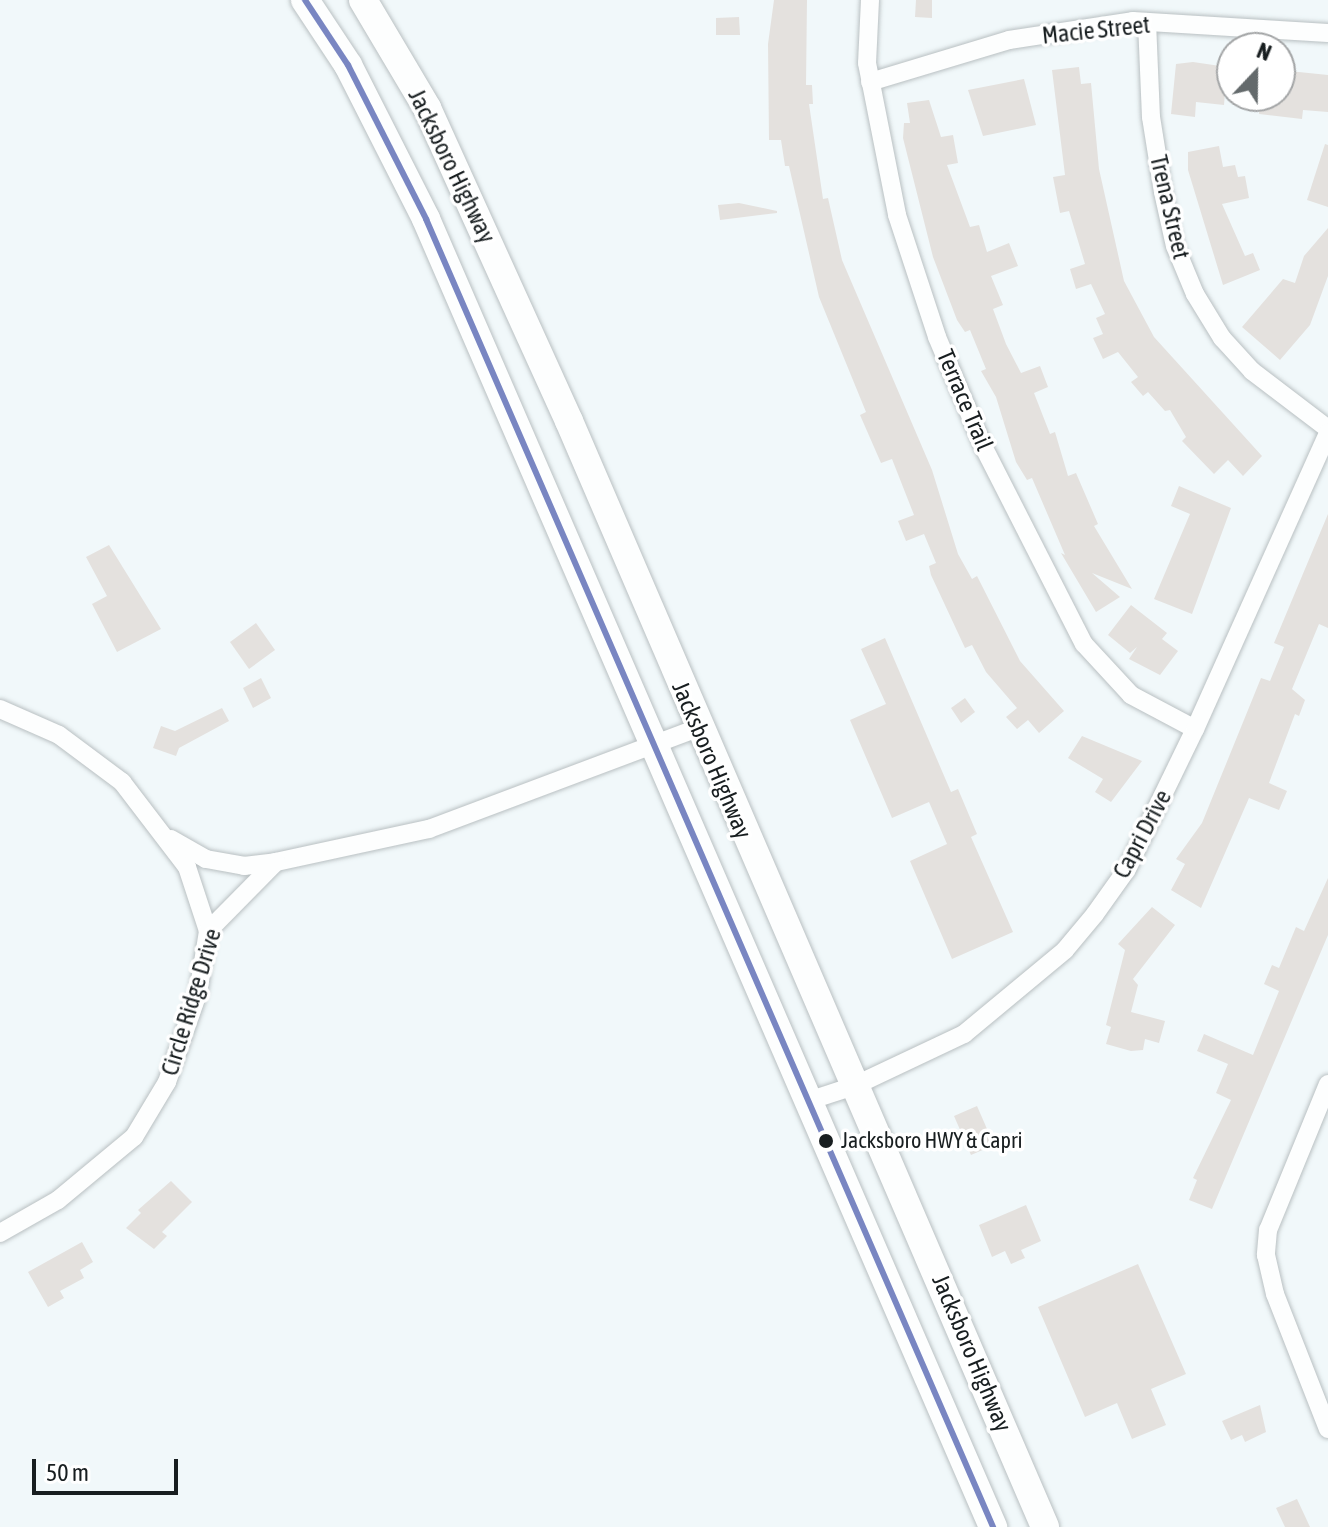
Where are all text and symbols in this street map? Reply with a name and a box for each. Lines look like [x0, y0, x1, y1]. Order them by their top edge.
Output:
street label: Macie Street [1041, 10, 1151, 50]
north arrow [1216, 32, 1296, 112]
text: N [1253, 37, 1275, 66]
street label: Jacksboro Highway [402, 84, 502, 248]
street label: Trena Street [1144, 152, 1196, 262]
street label: Terrace Trail [931, 345, 999, 455]
street label: Jacksboro Highway [666, 677, 758, 843]
street label: Capri Drive [1107, 785, 1177, 883]
street label: Circle Ridge Drive [155, 925, 227, 1079]
place label: Jacksboro HWY & Capri [841, 1128, 1023, 1154]
marker: Jacksboro HWY & Capri [818, 1133, 834, 1149]
street label: Jacksboro Highway [926, 1270, 1018, 1436]
scale bar [36, 1443, 182, 1493]
text: 50 m [46, 1459, 89, 1486]

